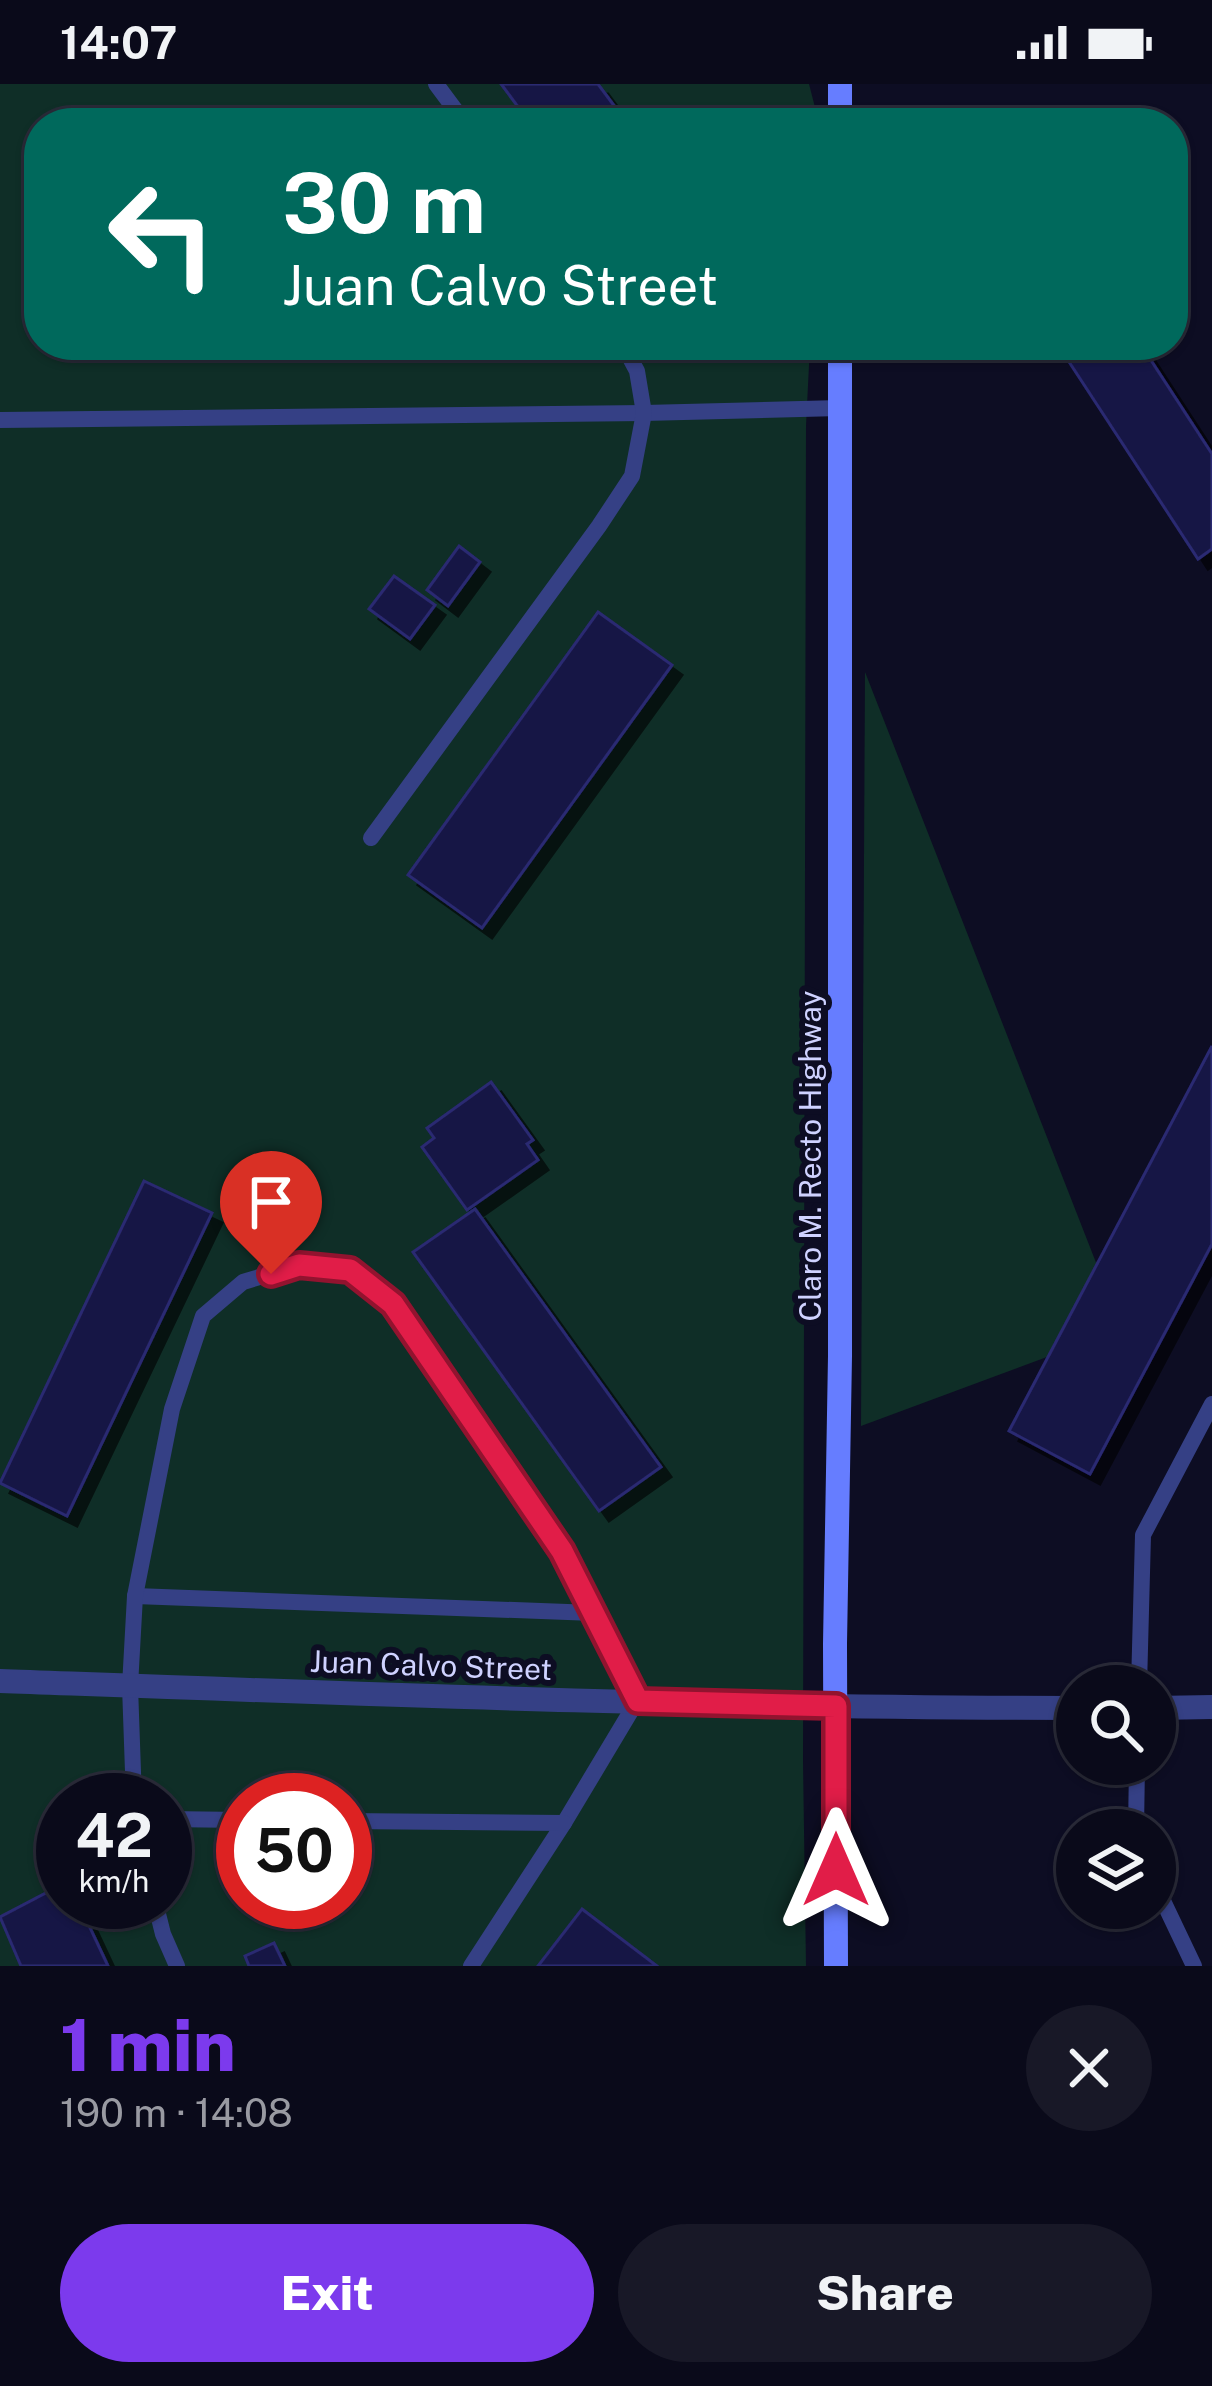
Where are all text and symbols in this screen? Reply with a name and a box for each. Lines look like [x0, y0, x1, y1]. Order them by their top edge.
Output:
text: 14:07 [60, 16, 177, 69]
text: 30 m [282, 153, 486, 252]
icon: left [84, 156, 240, 312]
text: Juan Calvo Street [282, 254, 718, 317]
street label: Claro M. Recto Highway [792, 991, 828, 1321]
pin [220, 1151, 322, 1274]
icon: arrive [238, 1169, 304, 1235]
street label: Juan Calvo Street [309, 1643, 553, 1687]
map controls [1056, 1665, 1176, 1929]
button: search [1056, 1665, 1176, 1785]
speed limit sign: 50 [216, 1773, 372, 1929]
text: 42 [75, 1800, 153, 1871]
position arrow [773, 1807, 899, 1933]
button: layers [1056, 1809, 1176, 1929]
text: km/h [79, 1863, 149, 1899]
text: 1 min [60, 2003, 236, 2087]
button: close [1026, 2005, 1152, 2131]
text: 190 m · 14:08 [60, 2090, 293, 2136]
button: Exit [60, 2224, 594, 2362]
button: Share [618, 2224, 1152, 2362]

